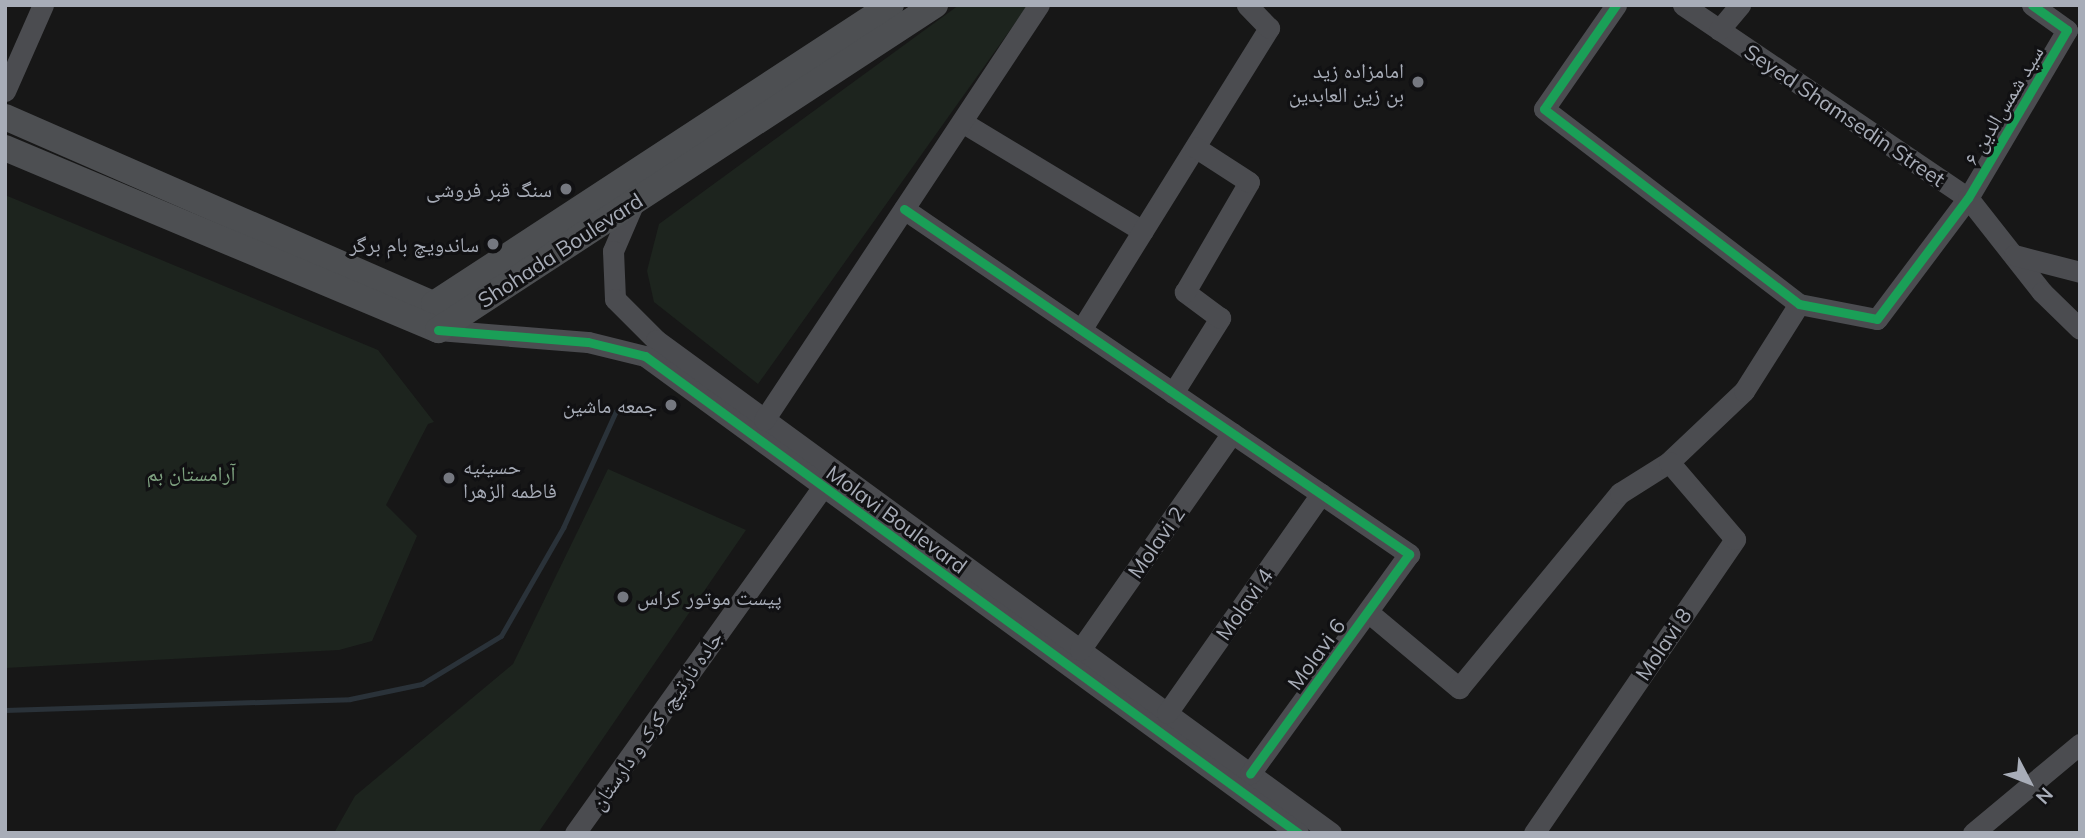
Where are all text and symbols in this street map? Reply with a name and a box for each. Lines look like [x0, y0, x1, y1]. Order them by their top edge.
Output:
street label: Seyed Shamsedin Street [1740, 38, 1950, 192]
street label: سید شمس‌الدین ۶ [1958, 41, 2048, 169]
place label: امامزاده زید بن زین العابدین [1289, 57, 1404, 107]
marker: امامزاده زید بن زین العابدین [1410, 74, 1426, 90]
place label: سنگ قبر فروشی [426, 176, 552, 202]
marker: سنگ قبر فروشی [558, 181, 574, 197]
street label: Shohada Boulevard [473, 187, 647, 313]
place label: ساندویچ بام برگر [349, 231, 479, 257]
marker: ساندویچ بام برگر [485, 236, 501, 252]
place label: جمعه ماشین [563, 392, 657, 418]
marker: جمعه ماشین [663, 397, 679, 413]
place label: حسینیه فاطمه الزهرا [463, 453, 557, 503]
park label: آرامستان بم [146, 460, 236, 486]
street label: Molavi Boulevard [822, 460, 972, 578]
marker: حسینیه فاطمه الزهرا [441, 470, 457, 486]
street label: Molavi 2 [1122, 501, 1190, 583]
street label: Molavi 4 [1210, 563, 1278, 645]
place label: پیست موتور کراس [637, 584, 782, 610]
marker: پیست موتور کراس [615, 589, 631, 605]
street label: Molavi 8 [1630, 603, 1696, 685]
street label: Molavi 6 [1282, 614, 1350, 694]
street label: جاده نارتیچ، کرک و دارستان [585, 625, 727, 815]
north arrow [1994, 747, 2064, 817]
text: N [2031, 783, 2058, 809]

